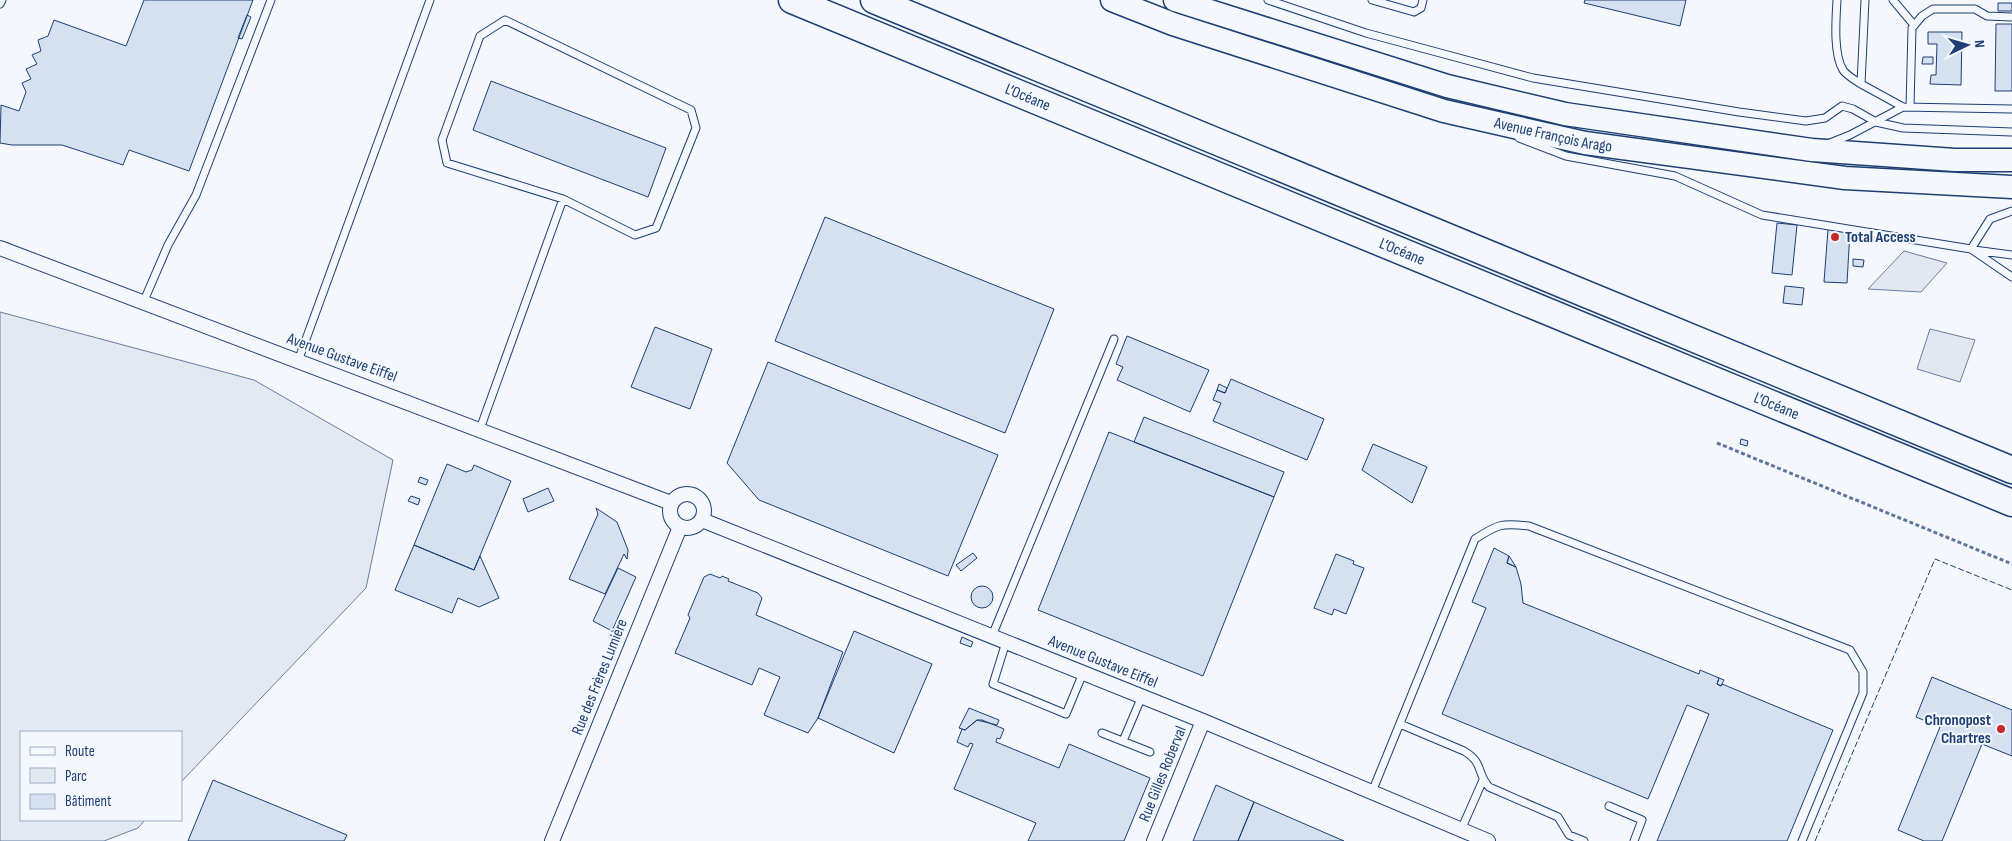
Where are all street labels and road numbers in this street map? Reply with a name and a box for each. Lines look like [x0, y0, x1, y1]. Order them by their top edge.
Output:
street label: L’Océane [1002, 79, 1053, 115]
street label: Avenue François Arago [1491, 113, 1613, 156]
street label: L’Océane [1377, 234, 1428, 269]
street label: Avenue Gustave Eiffel [283, 329, 400, 387]
street label: L’Océane [1751, 388, 1802, 424]
street label: Rue des Frères Lumière [568, 616, 632, 738]
street label: Avenue Gustave Eiffel [1045, 631, 1160, 693]
street label: Rue Gilles Roberval [1135, 723, 1191, 825]

